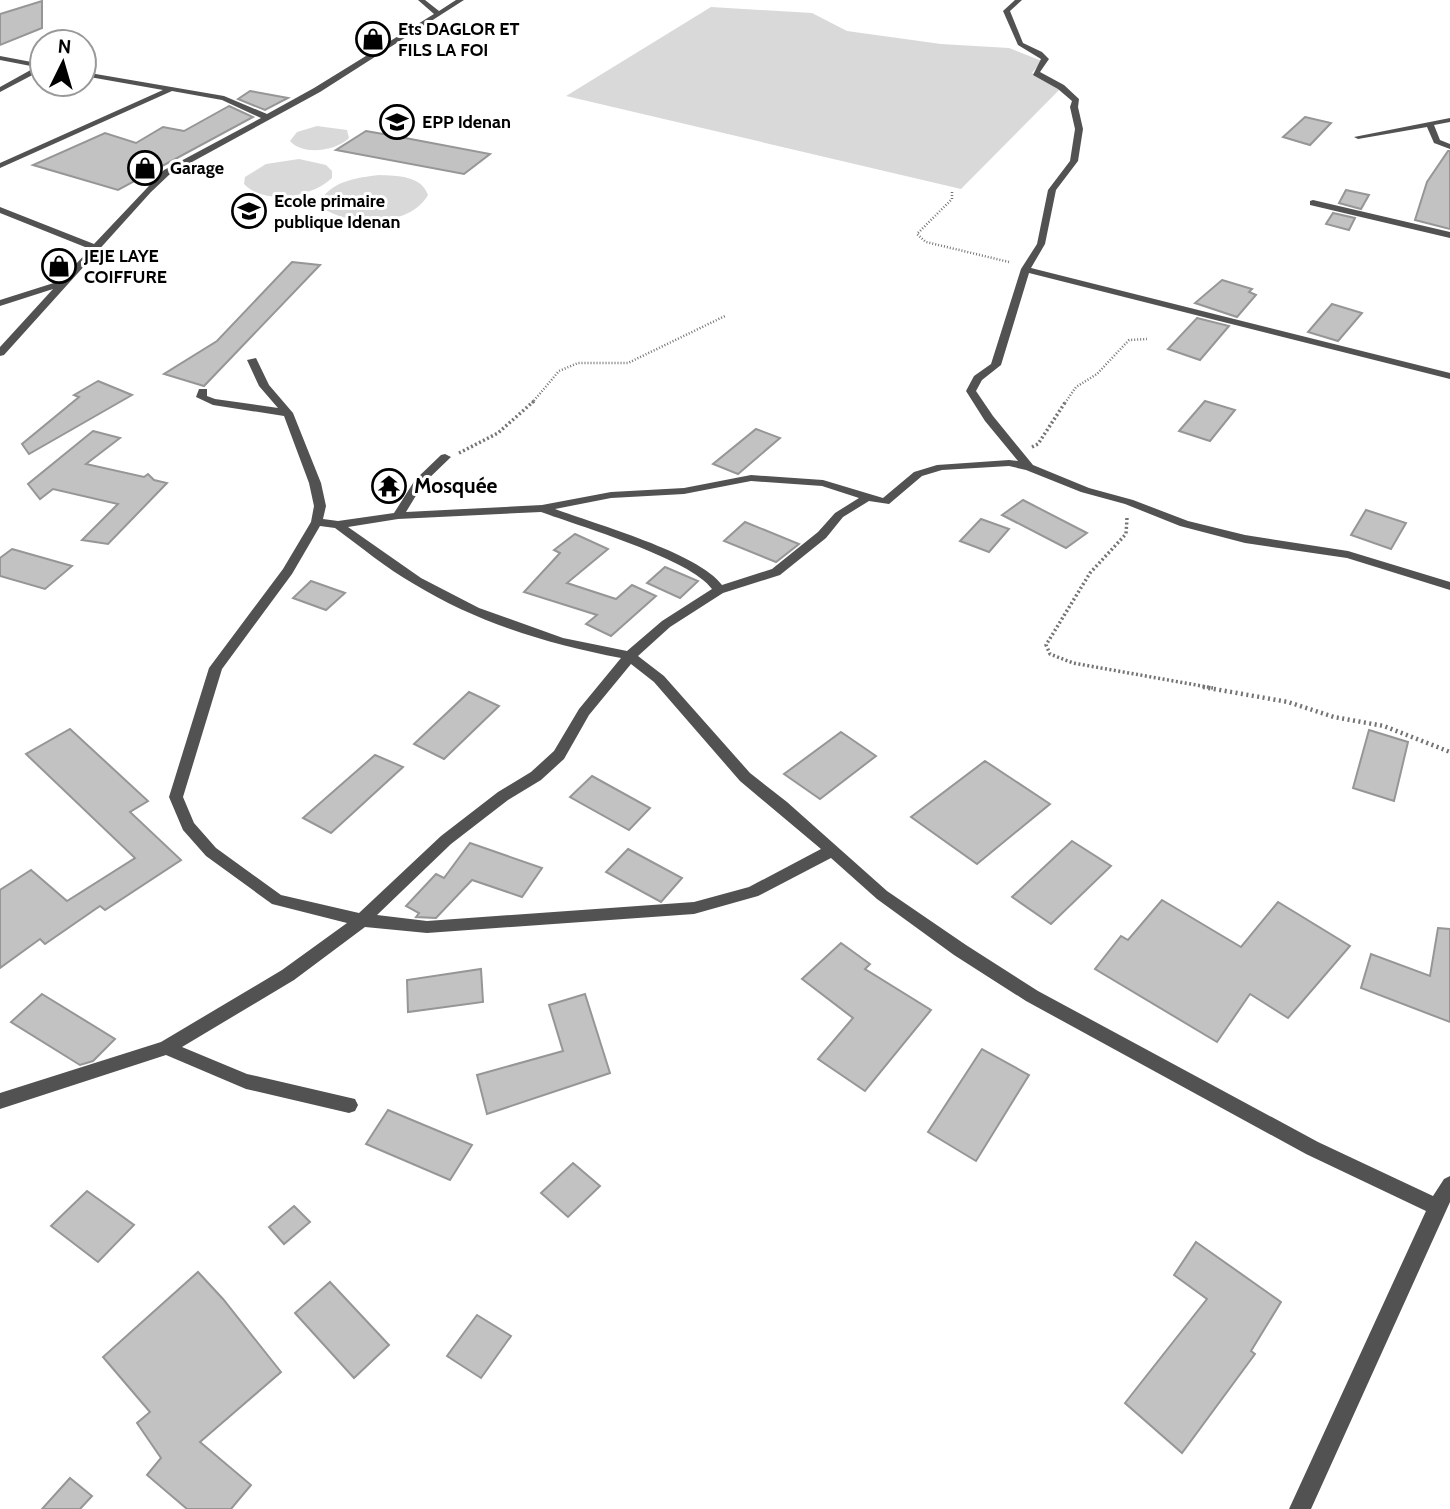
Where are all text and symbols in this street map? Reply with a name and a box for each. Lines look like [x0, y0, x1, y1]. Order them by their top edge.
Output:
place label: Ets DAGLOR ET FILS LA FOI [398, 18, 520, 61]
shop icon: Ets DAGLOR ET FILS LA FOI [354, 20, 392, 58]
north arrow [28, 28, 98, 98]
text: N [57, 35, 72, 59]
school or university icon: EPP Idenan [378, 103, 416, 141]
place label: EPP Idenan [422, 111, 511, 133]
shop icon: Garage [126, 149, 164, 187]
place label: Garage [170, 157, 224, 179]
place label: Ecole primaire publique Idenan [274, 190, 400, 233]
school or university icon: Ecole primaire publique Idenan [230, 192, 268, 230]
place label: JEJE LAYE COIFFURE [83, 245, 167, 288]
shop icon: JEJE LAYE COIFFURE [40, 247, 78, 285]
temple icon: Mosquée [370, 467, 408, 505]
place label: Mosquée [414, 473, 497, 498]

